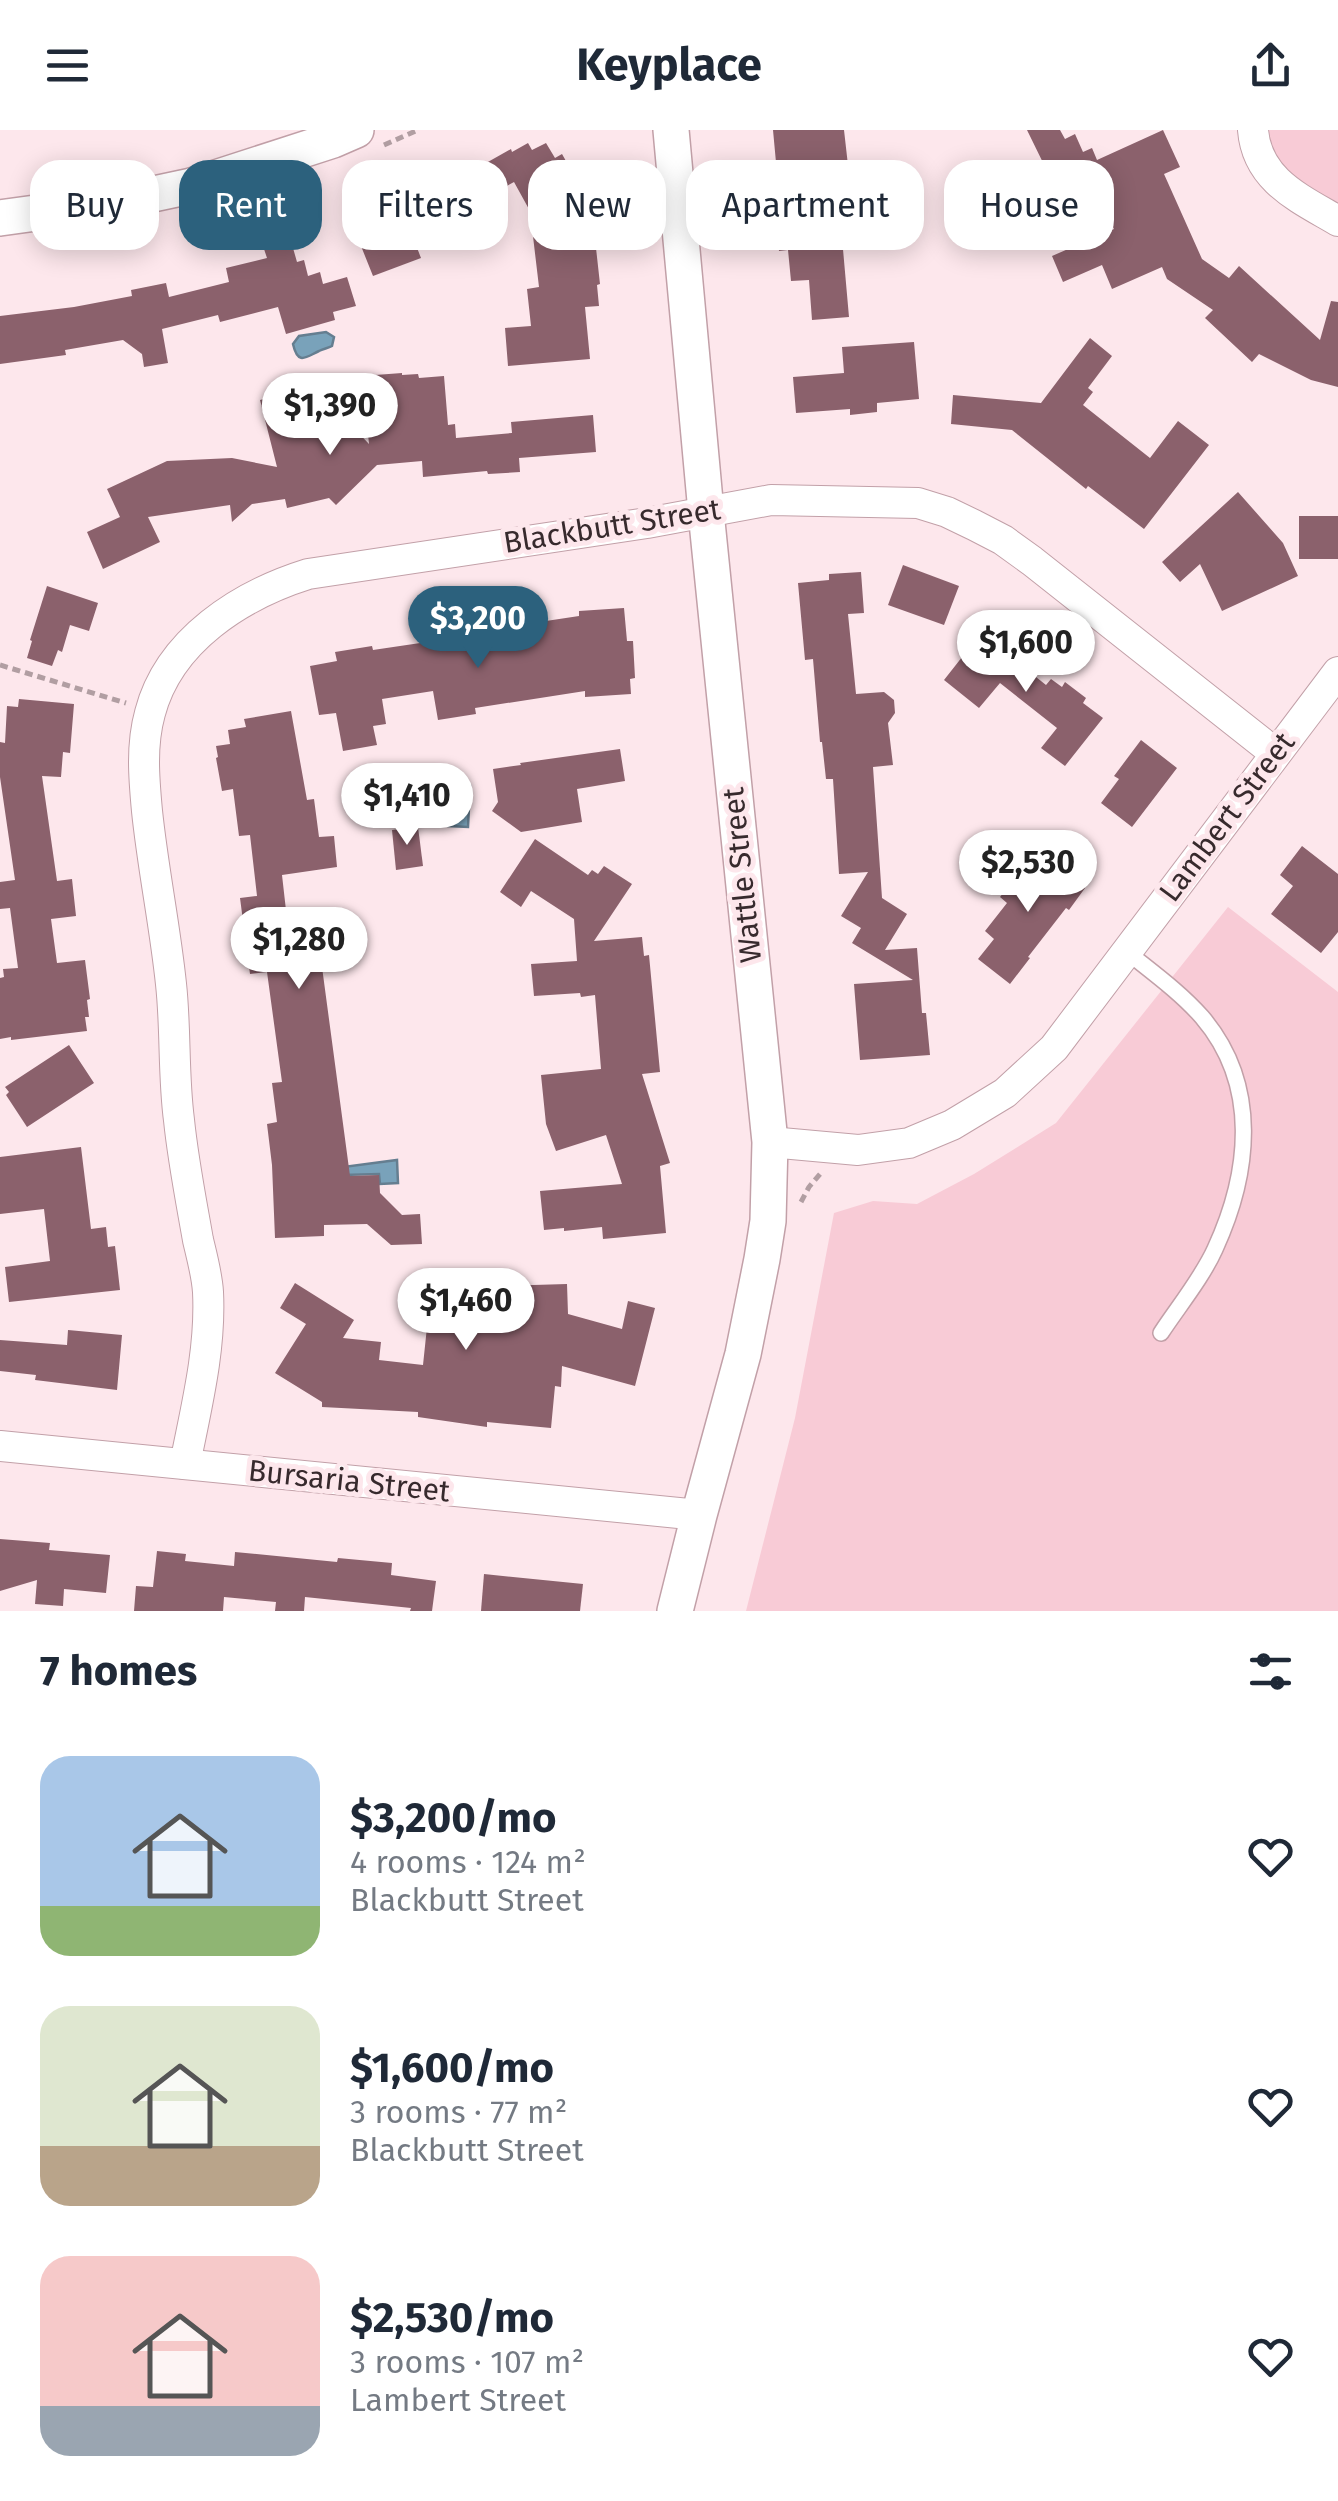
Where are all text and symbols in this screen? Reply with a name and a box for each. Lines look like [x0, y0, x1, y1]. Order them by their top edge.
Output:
icon: menu [40, 38, 95, 93]
text: Keyplace [576, 38, 762, 92]
icon: share [1243, 38, 1298, 93]
chip: Buy [30, 160, 159, 250]
chip: Rent [179, 160, 322, 250]
chip: Filters [342, 160, 508, 250]
chip: New [528, 160, 666, 250]
chip: Apartment [686, 160, 924, 250]
chip: House [944, 160, 1114, 250]
pin: $1,390 [249, 373, 411, 458]
text: $1,390 [284, 386, 376, 424]
street label: Blackbutt Street [501, 491, 723, 561]
pin: $3,200 [397, 586, 559, 671]
text: $3,200 [430, 599, 526, 637]
pin: $1,600 [945, 610, 1107, 695]
text: $1,600 [979, 623, 1073, 661]
street label: Lambert Street [1152, 725, 1302, 909]
pin: $1,410 [326, 763, 488, 848]
text: $1,410 [363, 776, 451, 814]
street label: Wattle Street [715, 785, 769, 964]
pin: $2,530 [947, 830, 1109, 915]
text: $2,530 [981, 843, 1075, 881]
pin: $1,280 [218, 907, 380, 992]
text: $1,280 [253, 920, 345, 958]
pin: $1,460 [385, 1268, 547, 1353]
text: $1,460 [419, 1281, 513, 1319]
street label: Bursaria Street [246, 1453, 452, 1510]
icon: filters [1243, 1644, 1298, 1699]
text: 7 homes [40, 1646, 197, 1696]
text: $3,200/mo [350, 1793, 556, 1843]
icon: home [120, 1796, 240, 1916]
icon: heart [1243, 1829, 1298, 1884]
text: 4 rooms · 124 m² [350, 1843, 586, 1881]
text: Blackbutt Street [350, 1881, 584, 1919]
text: $1,600/mo [350, 2043, 554, 2093]
icon: home [120, 2046, 240, 2166]
icon: heart [1243, 2079, 1298, 2134]
text: 3 rooms · 77 m² [350, 2093, 567, 2131]
text: Blackbutt Street [350, 2131, 584, 2169]
text: $2,530/mo [350, 2293, 554, 2343]
icon: home [120, 2296, 240, 2416]
icon: heart [1243, 2329, 1298, 2384]
text: 3 rooms · 107 m² [350, 2343, 584, 2381]
text: Lambert Street [350, 2381, 566, 2419]

